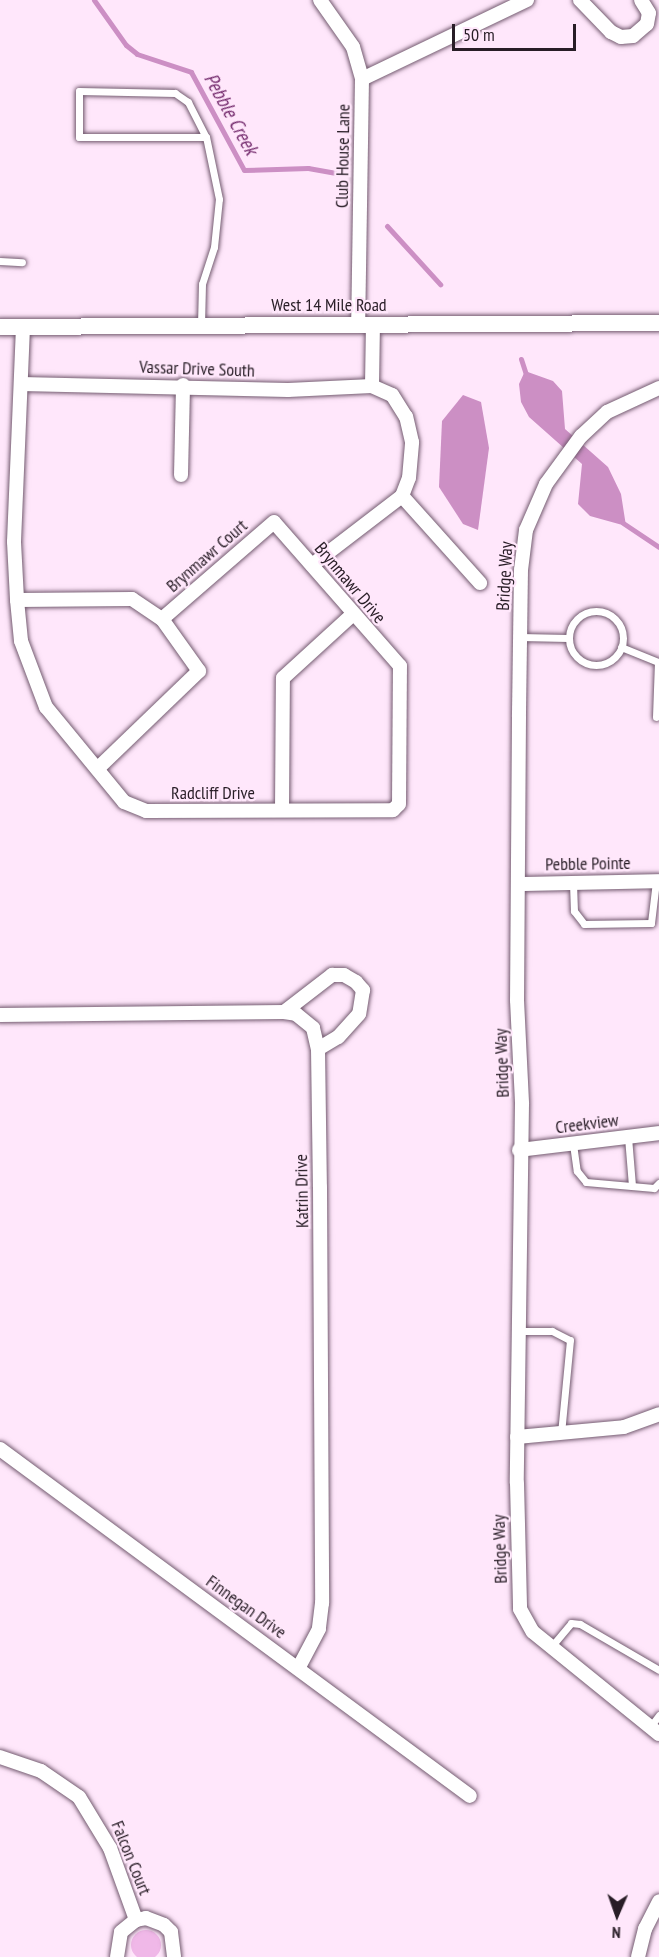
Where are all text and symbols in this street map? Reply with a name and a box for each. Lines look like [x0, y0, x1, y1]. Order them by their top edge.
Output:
scale bar [455, 12, 580, 50]
text: 50 m [463, 23, 495, 46]
water label: Pebble Creek [199, 69, 263, 159]
street label: Club House Lane [331, 104, 355, 208]
street label: West 14 Mile Road [271, 294, 387, 316]
street label: Vassar Drive South [139, 356, 255, 382]
street label: Brynmawr Court [162, 515, 252, 597]
street label: Brynmawr Drive [310, 538, 390, 628]
street label: Bridge Way [492, 541, 518, 611]
street label: Radcliff Drive [171, 782, 255, 804]
street label: Pebble Pointe [545, 852, 631, 876]
street label: Bridge Way [490, 1028, 514, 1098]
street label: Creekview [554, 1109, 620, 1139]
street label: Katrin Drive [291, 1154, 313, 1228]
street label: Bridge Way [488, 1514, 512, 1584]
street label: Finnegan Drive [202, 1571, 290, 1643]
street label: Falcon Court [106, 1818, 156, 1898]
north arrow [587, 1885, 647, 1945]
text: N [612, 1923, 621, 1943]

